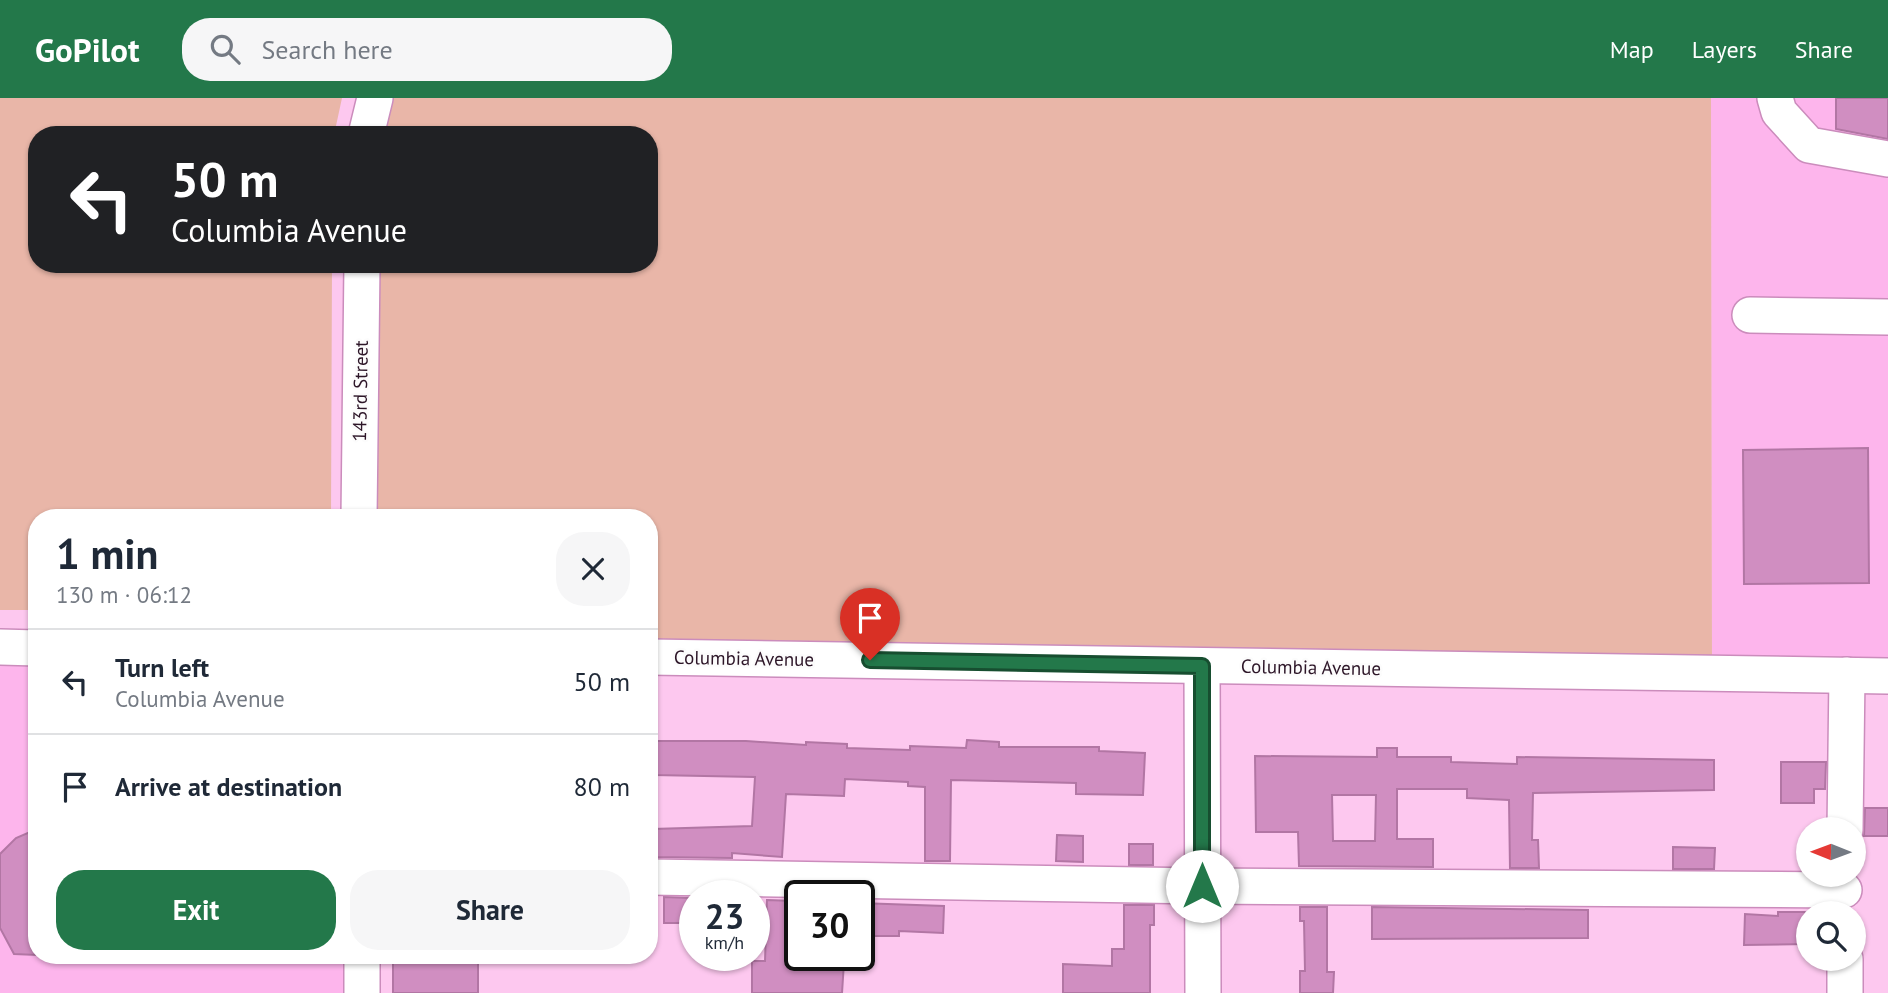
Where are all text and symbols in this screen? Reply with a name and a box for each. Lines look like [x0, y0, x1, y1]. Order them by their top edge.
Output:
search box [182, 18, 672, 81]
text: GoPilot [35, 28, 140, 71]
icon: search [206, 30, 244, 68]
text: Search here [262, 33, 393, 66]
text: Map [1610, 34, 1654, 65]
text: Layers [1692, 34, 1757, 65]
text: Share [1795, 34, 1853, 65]
text: 50 m [171, 147, 278, 211]
icon: left [56, 154, 147, 245]
text: Columbia Avenue [171, 209, 407, 251]
street label: 143rd Street [347, 340, 373, 442]
text: 1 min [56, 526, 158, 581]
button: close [556, 532, 630, 606]
text: 130 m · 06:12 [56, 580, 192, 609]
pin [840, 588, 900, 660]
icon: arrive [851, 599, 889, 637]
street label: Columbia Avenue [674, 645, 814, 671]
text: Turn left [115, 651, 209, 684]
street label: Columbia Avenue [1241, 654, 1381, 680]
icon: left [56, 663, 94, 701]
text: 50 m [574, 665, 630, 698]
text: Columbia Avenue [115, 684, 285, 713]
icon: arrive [56, 768, 94, 806]
text: Arrive at destination [115, 770, 342, 803]
text: 80 m [574, 770, 630, 803]
north arrow [1796, 817, 1866, 887]
map controls [1796, 817, 1866, 971]
position arrow [1165, 849, 1239, 923]
button: Exit [56, 870, 336, 950]
button: Share [350, 870, 630, 950]
speed limit sign: 30 [784, 880, 875, 971]
text: 23 [705, 893, 744, 939]
button: search [1796, 901, 1866, 971]
text: km/h [705, 931, 744, 954]

